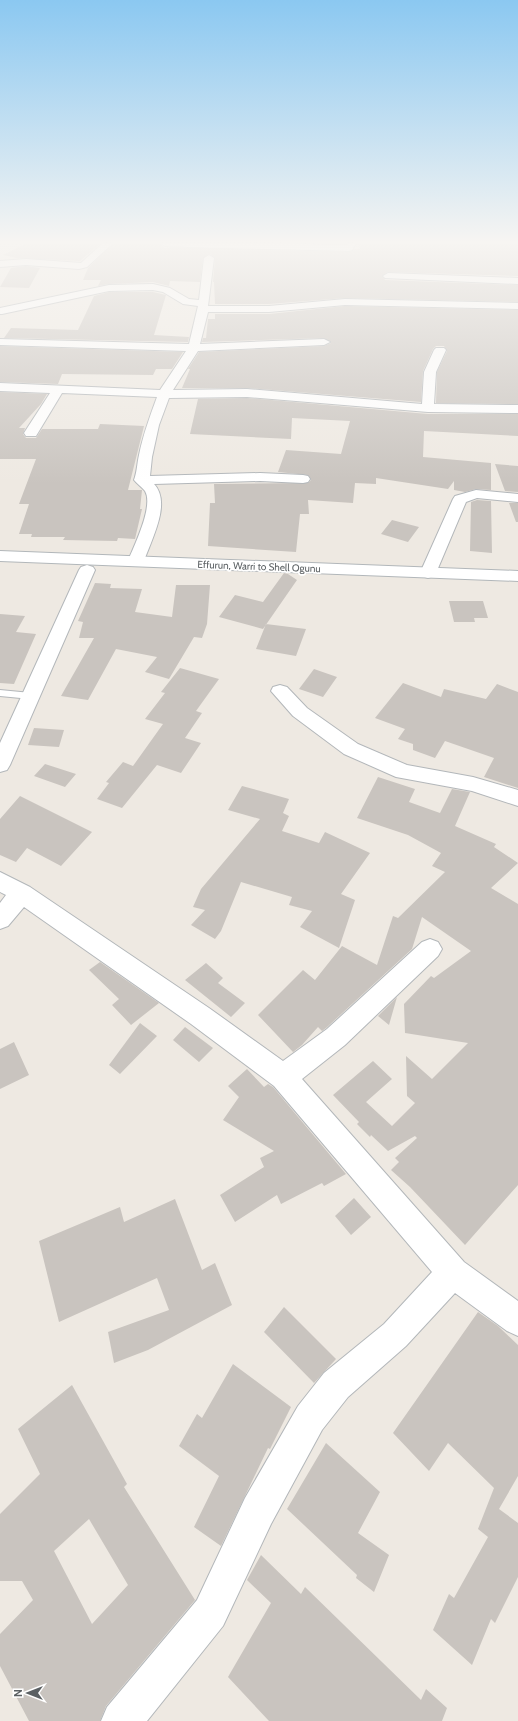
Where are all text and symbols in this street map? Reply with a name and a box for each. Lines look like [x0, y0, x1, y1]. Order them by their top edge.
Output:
street label: Effurun, Warri to Shell Ogunu [197, 558, 321, 575]
north arrow [8, 1673, 48, 1713]
text: N [11, 1689, 25, 1697]

